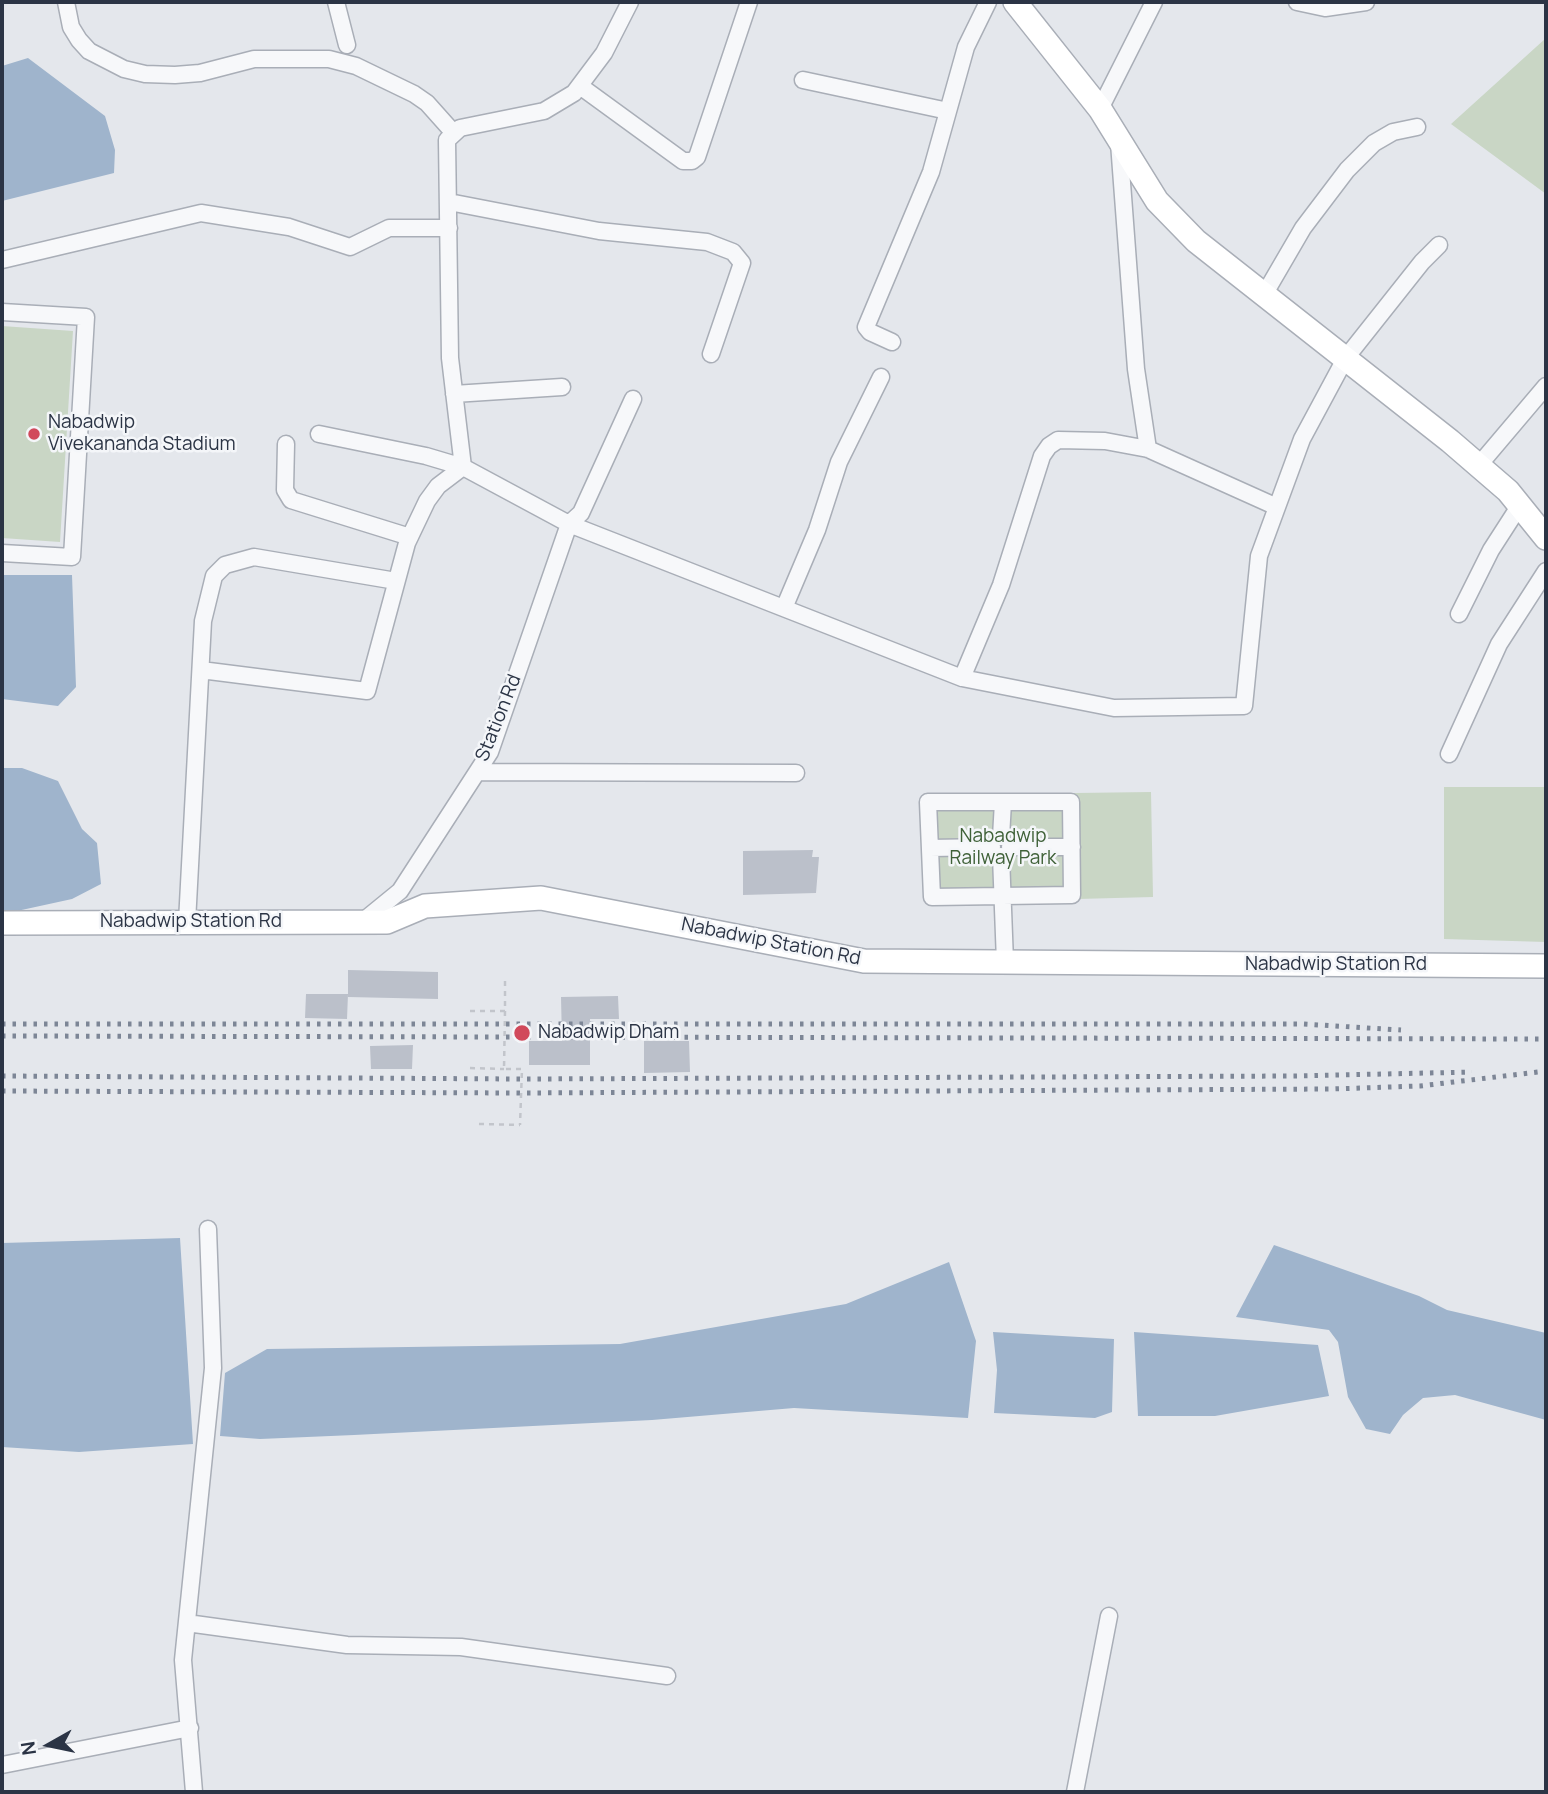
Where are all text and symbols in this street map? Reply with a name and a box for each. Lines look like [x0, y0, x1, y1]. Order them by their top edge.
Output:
place label: Nabadwip Vivekananda Stadium [48, 412, 236, 456]
marker: Nabadwip Vivekananda Stadium [26, 426, 42, 442]
street label: Station Rd [471, 671, 527, 765]
park label: Nabadwip Railway Park [949, 826, 1057, 870]
street label: Nabadwip Station Rd [100, 911, 282, 933]
street label: Nabadwip Station Rd [679, 913, 863, 971]
street label: Nabadwip Station Rd [1245, 954, 1427, 976]
place label: Nabadwip Dham [538, 1022, 679, 1044]
marker: Nabadwip Dham [512, 1023, 532, 1043]
north arrow [14, 1710, 84, 1780]
text: N [14, 1740, 42, 1757]

